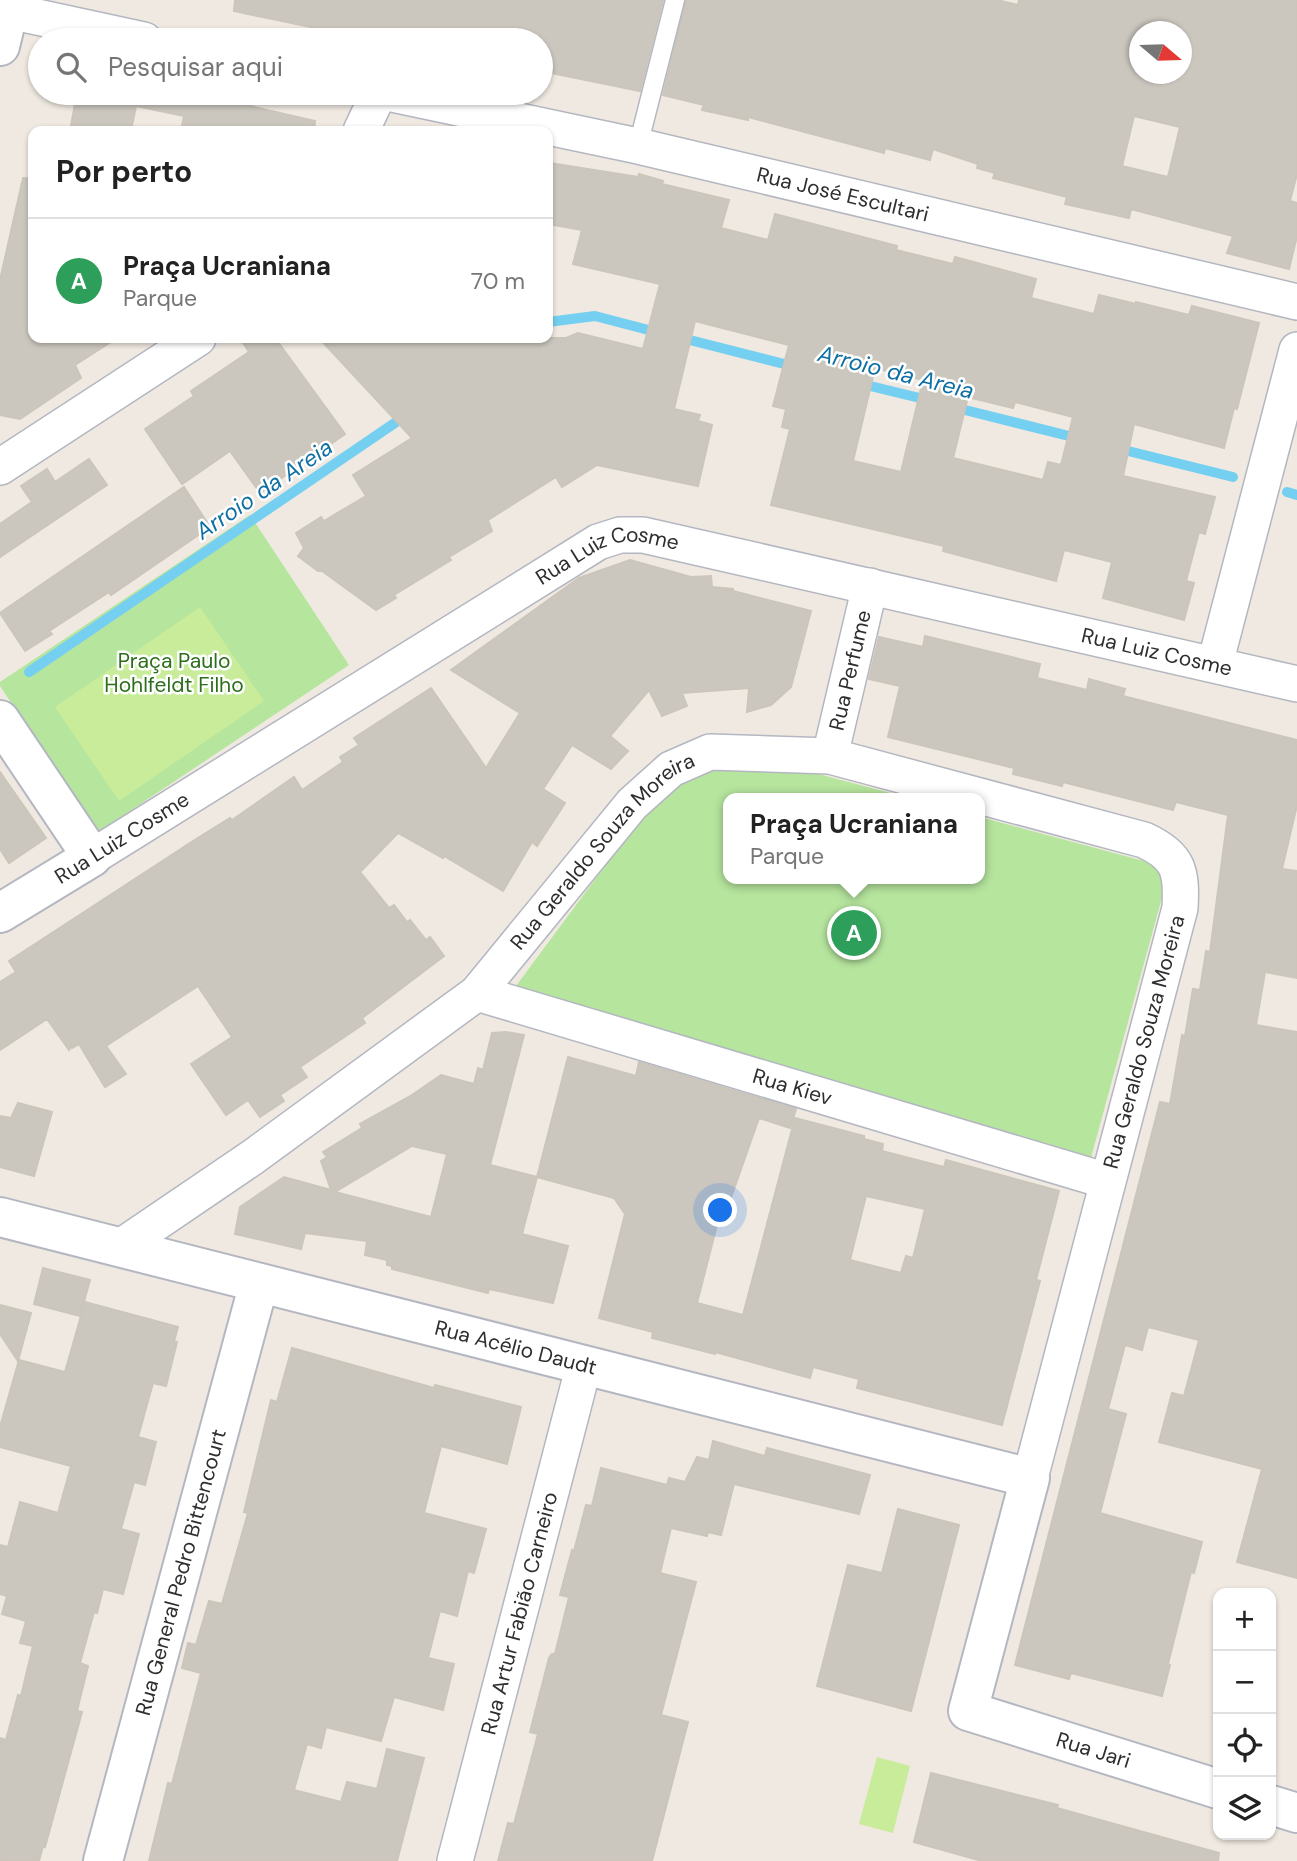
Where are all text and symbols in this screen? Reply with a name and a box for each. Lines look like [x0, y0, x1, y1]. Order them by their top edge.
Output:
north arrow [1129, 21, 1192, 84]
search box [28, 28, 553, 105]
icon: search [52, 48, 90, 86]
text: Pesquisar aqui [108, 50, 283, 84]
text: Por perto [56, 152, 192, 191]
street label: Rua José Escultari [754, 161, 932, 228]
text: Praça Ucraniana [123, 249, 331, 283]
text: A [71, 266, 87, 296]
text: 70 m [471, 266, 525, 296]
text: Parque [123, 283, 197, 313]
water label: Arroio da Areia [814, 338, 977, 406]
water label: Arroio da Areia [189, 432, 339, 547]
street label: Rua Luiz Cosme [530, 520, 682, 591]
street label: Rua Perfume [822, 607, 878, 733]
street label: Rua Luiz Cosme [1079, 621, 1235, 683]
park label: Praça Paulo Hohlfeldt Filho [104, 647, 244, 699]
street label: Rua Geraldo Souza Moreira [504, 746, 699, 956]
street label: Rua Luiz Cosme [49, 785, 195, 891]
popup [723, 793, 985, 884]
text: Praça Ucraniana [750, 807, 958, 841]
text: Parque [750, 841, 824, 871]
pin: A [831, 907, 877, 959]
street label: Rua Geraldo Souza Moreira [1097, 912, 1191, 1172]
street label: Rua Kiev [749, 1062, 835, 1112]
your location [703, 1193, 737, 1227]
street label: Rua Acélio Daudt [432, 1314, 600, 1382]
street label: Rua General Pedro Bittencourt [129, 1426, 233, 1719]
street label: Rua Artur Fabião Carneiro [474, 1489, 564, 1738]
map controls [1213, 1588, 1276, 1840]
button: + [1213, 1588, 1276, 1651]
button: − [1213, 1651, 1276, 1714]
button: locate [1213, 1714, 1276, 1777]
street label: Rua Jari [1053, 1725, 1134, 1775]
button: layers [1213, 1777, 1276, 1840]

